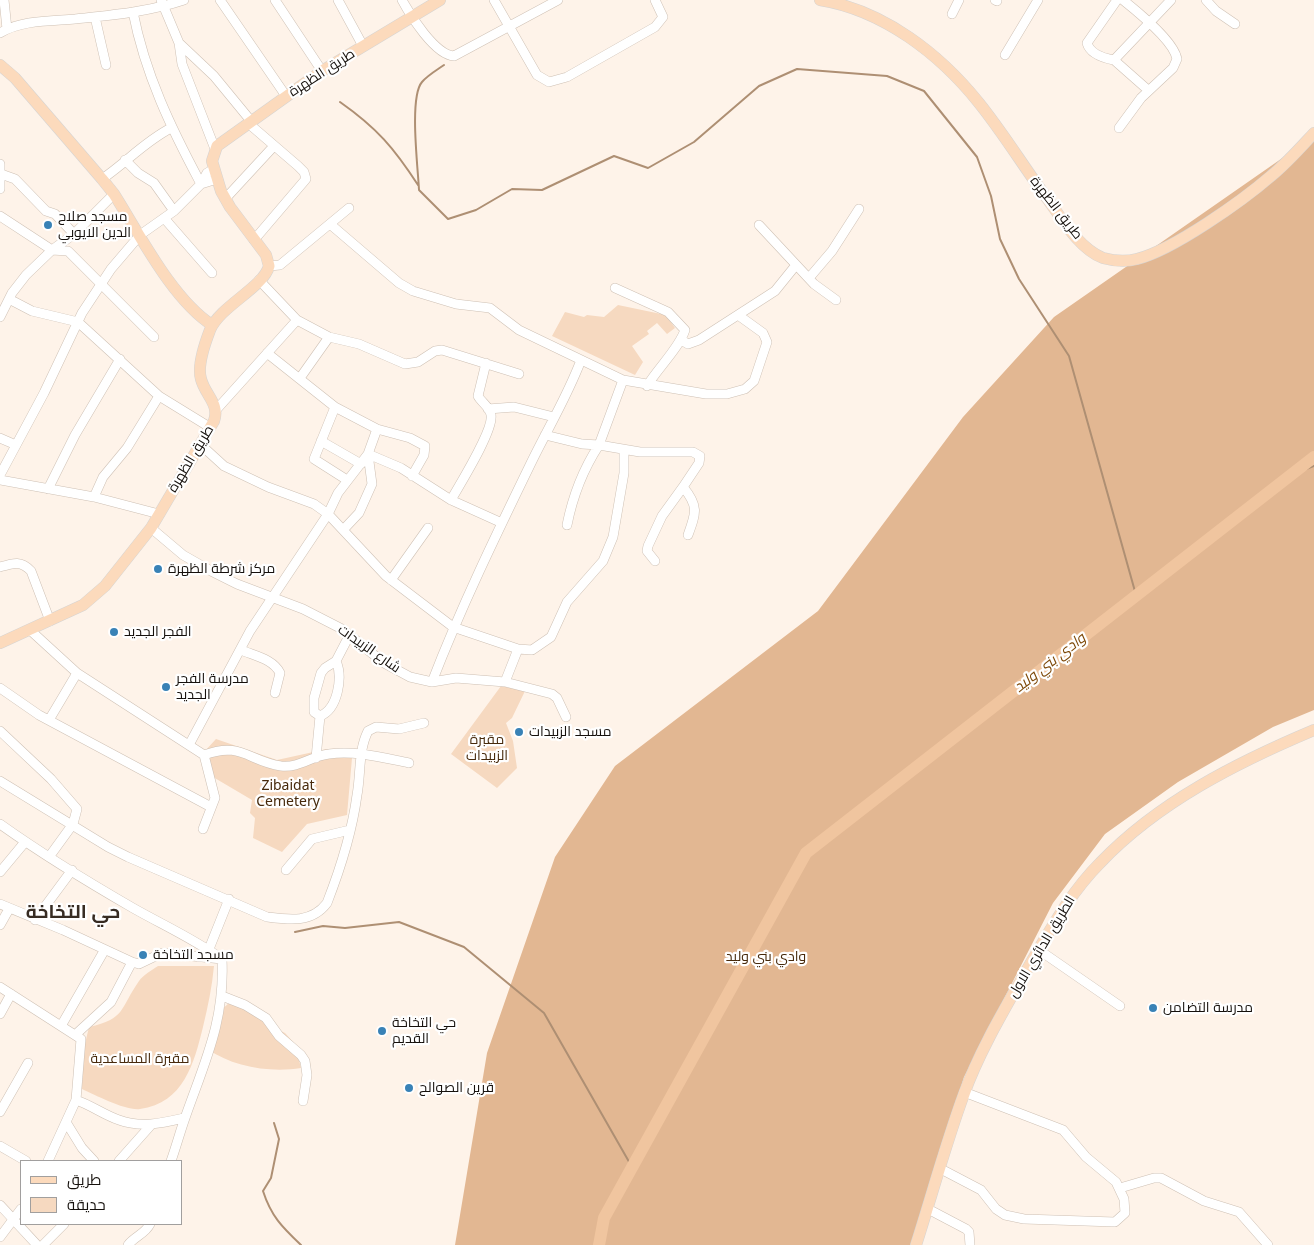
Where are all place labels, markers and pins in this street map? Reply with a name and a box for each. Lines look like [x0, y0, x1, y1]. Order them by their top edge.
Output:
place label: مسجد صلاح الدين الايوبي [58, 209, 131, 242]
marker: مسجد صلاح الدين الايوبي [42, 219, 54, 231]
place label: مركز شرطة الظهرة [168, 561, 275, 577]
marker: مركز شرطة الظهرة [152, 563, 164, 575]
place label: الفجر الجديد [124, 624, 192, 640]
marker: الفجر الجديد [108, 626, 120, 638]
place label: مدرسة الفجر الجديد [176, 671, 249, 704]
marker: مدرسة الفجر الجديد [160, 681, 172, 693]
place label: مسجد الزبيدات [529, 724, 612, 740]
marker: مسجد الزبيدات [513, 726, 525, 738]
place label: مسجد التخاخة [153, 947, 234, 963]
marker: مسجد التخاخة [137, 949, 149, 961]
place label: مدرسة التضامن [1163, 1000, 1253, 1016]
marker: مدرسة التضامن [1147, 1002, 1159, 1014]
place label: حي التخاخة القديم [392, 1015, 456, 1048]
marker: حي التخاخة القديم [376, 1025, 388, 1037]
place label: قرين الصوالح [419, 1080, 494, 1096]
marker: قرين الصوالح [403, 1082, 415, 1094]

